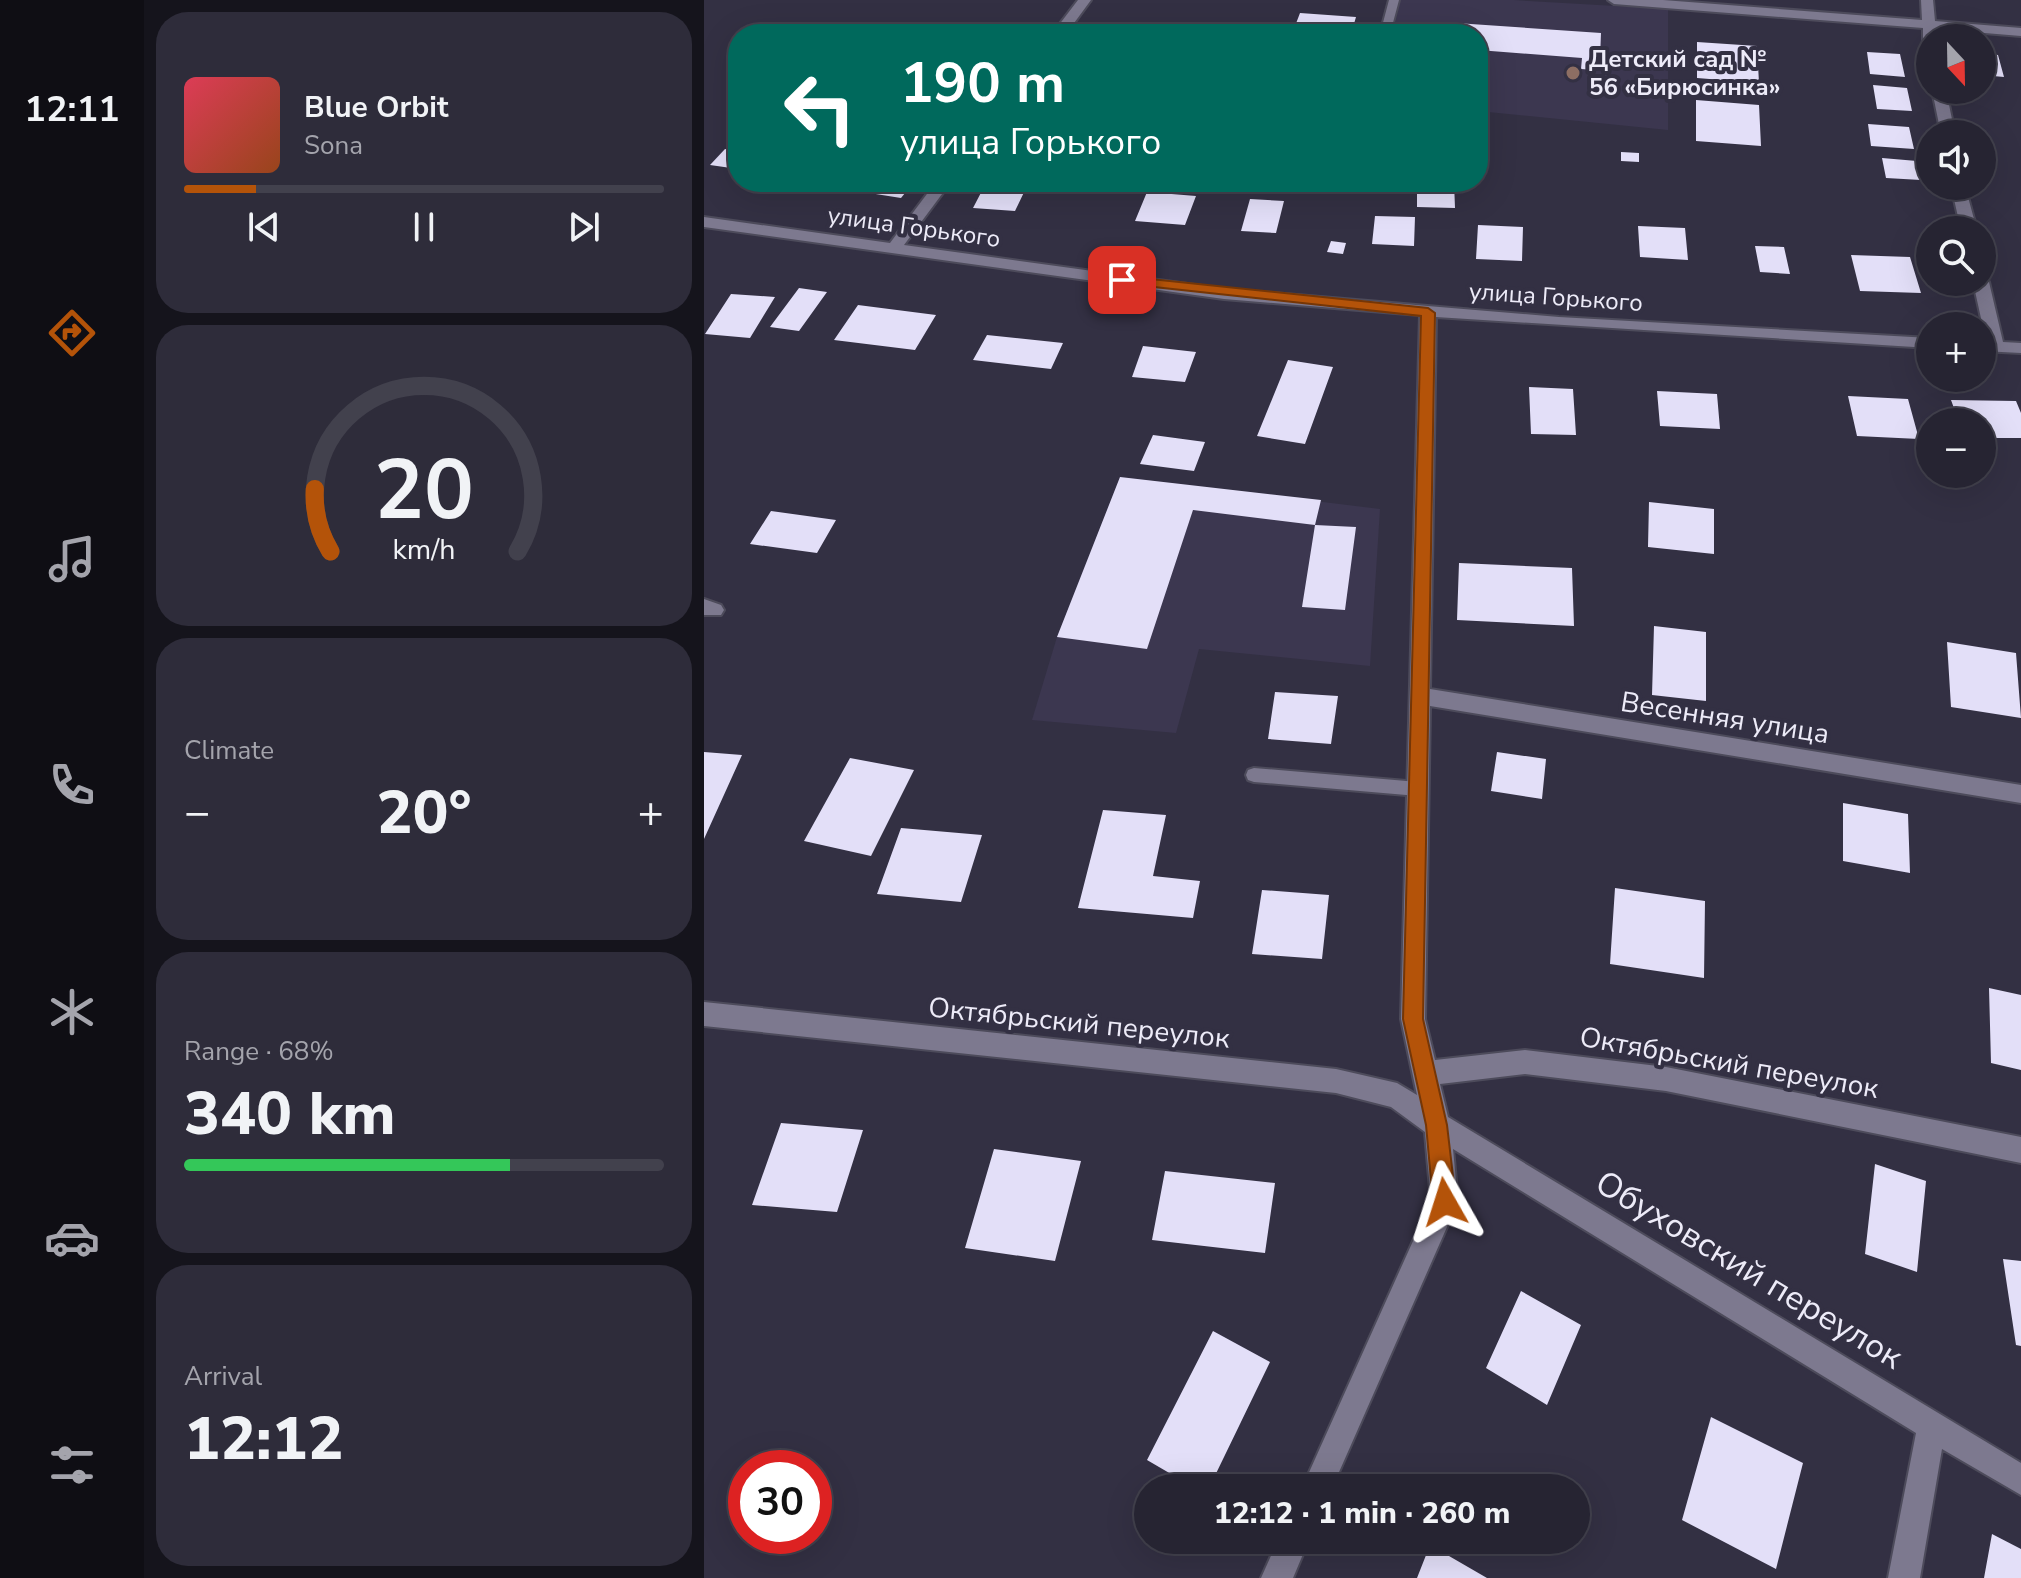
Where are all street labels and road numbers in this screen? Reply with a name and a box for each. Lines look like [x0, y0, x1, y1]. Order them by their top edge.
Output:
street label: улица Горького [826, 199, 1002, 255]
street label: улица Горького [1468, 275, 1644, 319]
street label: Весенняя улица [1618, 683, 1832, 753]
street label: Октябрьский переулок [926, 988, 1232, 1058]
street label: Октябрьский переулок [1577, 1018, 1882, 1108]
street label: Обуховский переулок [1587, 1160, 1911, 1380]

